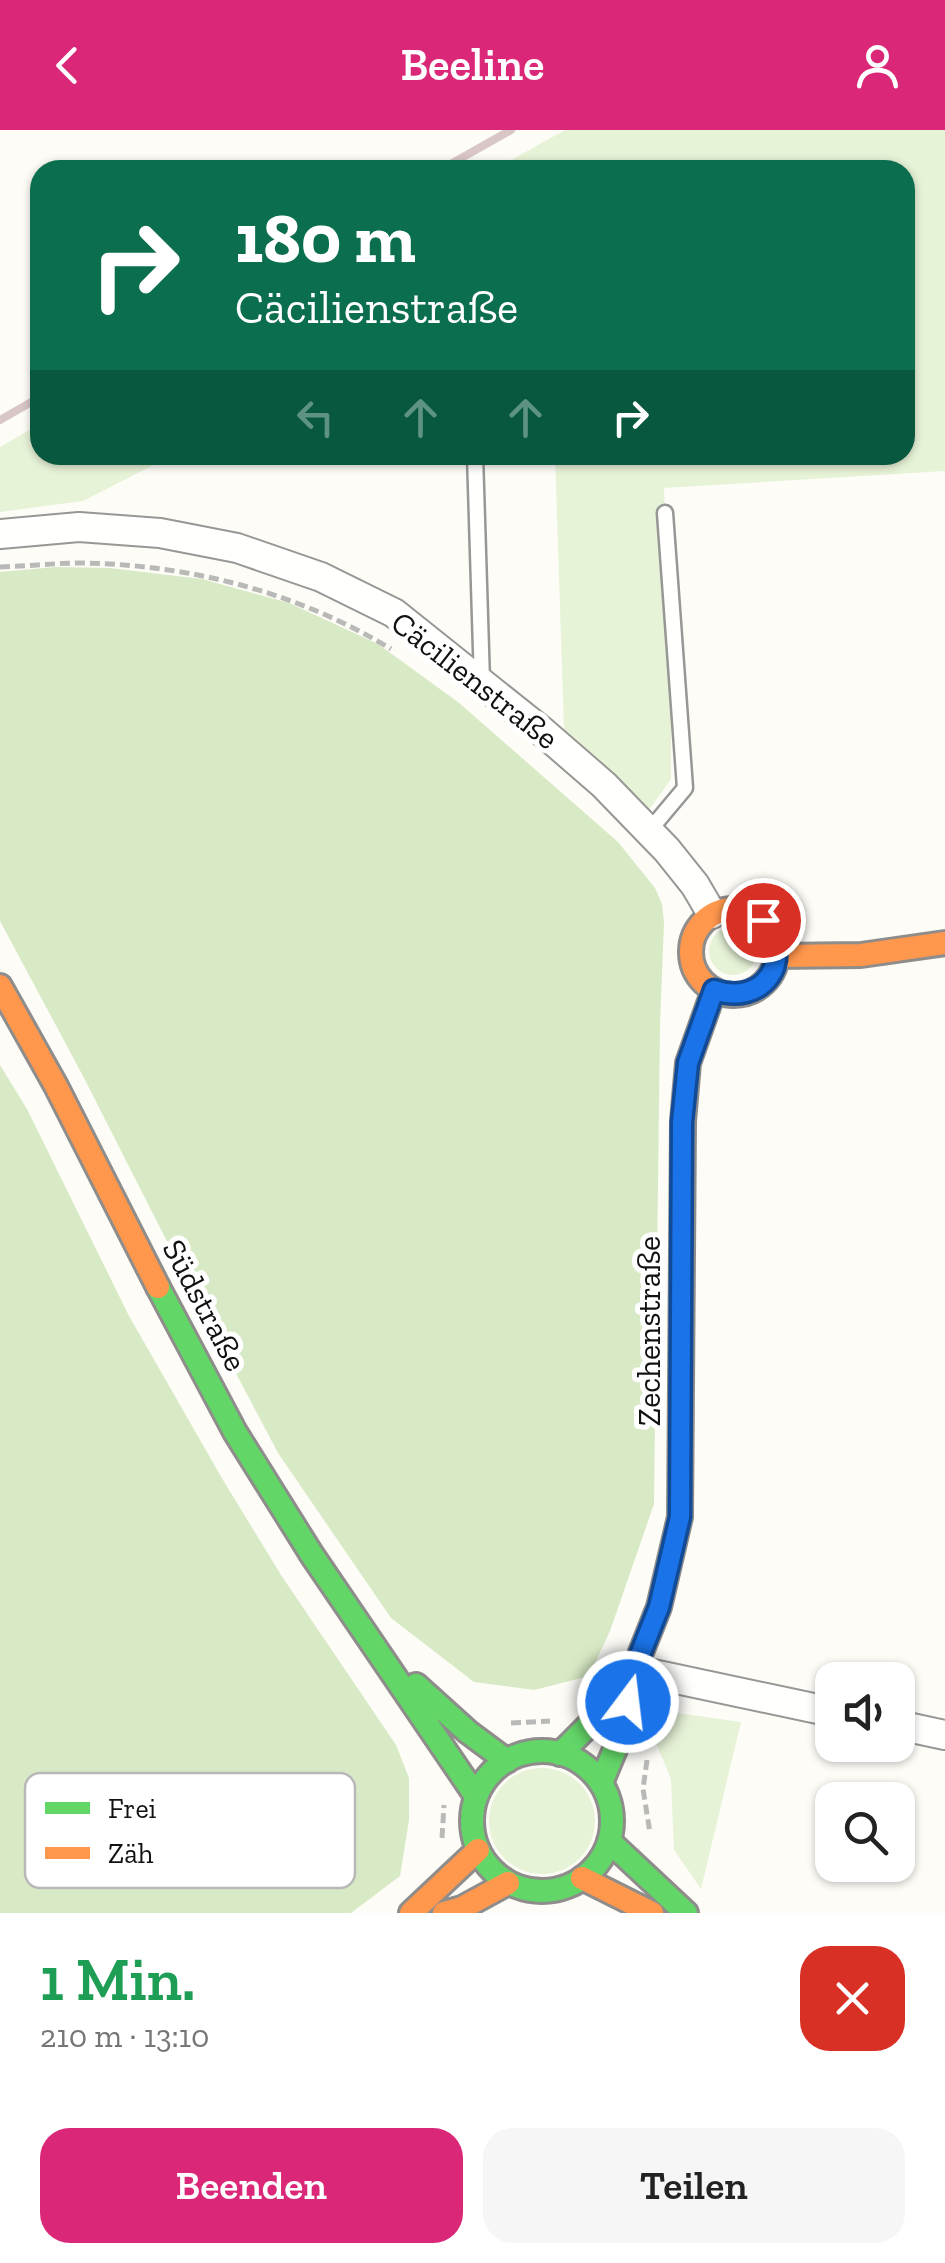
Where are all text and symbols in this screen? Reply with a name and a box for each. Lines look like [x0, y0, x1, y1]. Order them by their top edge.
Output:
icon: back [40, 38, 95, 93]
text: Beeline [400, 38, 545, 92]
icon: person [850, 38, 905, 93]
text: 180 m [235, 196, 416, 280]
icon: right [70, 200, 200, 330]
text: Cäcilienstraße [235, 281, 518, 335]
icon: left [288, 390, 343, 445]
icon: ahead [393, 390, 448, 445]
icon: ahead [498, 390, 553, 445]
icon: right [603, 390, 658, 445]
street label: Cäcilienstraße [384, 603, 566, 757]
pin [721, 878, 806, 963]
icon: arrive [736, 893, 791, 948]
street label: Südstraße [155, 1233, 255, 1377]
street label: Zechenstraße [630, 1236, 668, 1426]
position arrow [576, 1650, 680, 1754]
map controls [815, 1662, 915, 1882]
button: sound [815, 1662, 915, 1762]
legend [25, 1773, 355, 1888]
button: search [815, 1782, 915, 1882]
text: Frei [108, 1792, 157, 1825]
text: Zäh [108, 1837, 154, 1870]
text: 1 Min. [40, 1943, 195, 2015]
button: close [800, 1946, 905, 2051]
text: 210 m · 13:10 [40, 2017, 210, 2055]
button: Beenden [40, 2128, 463, 2243]
button: Teilen [483, 2128, 905, 2243]

